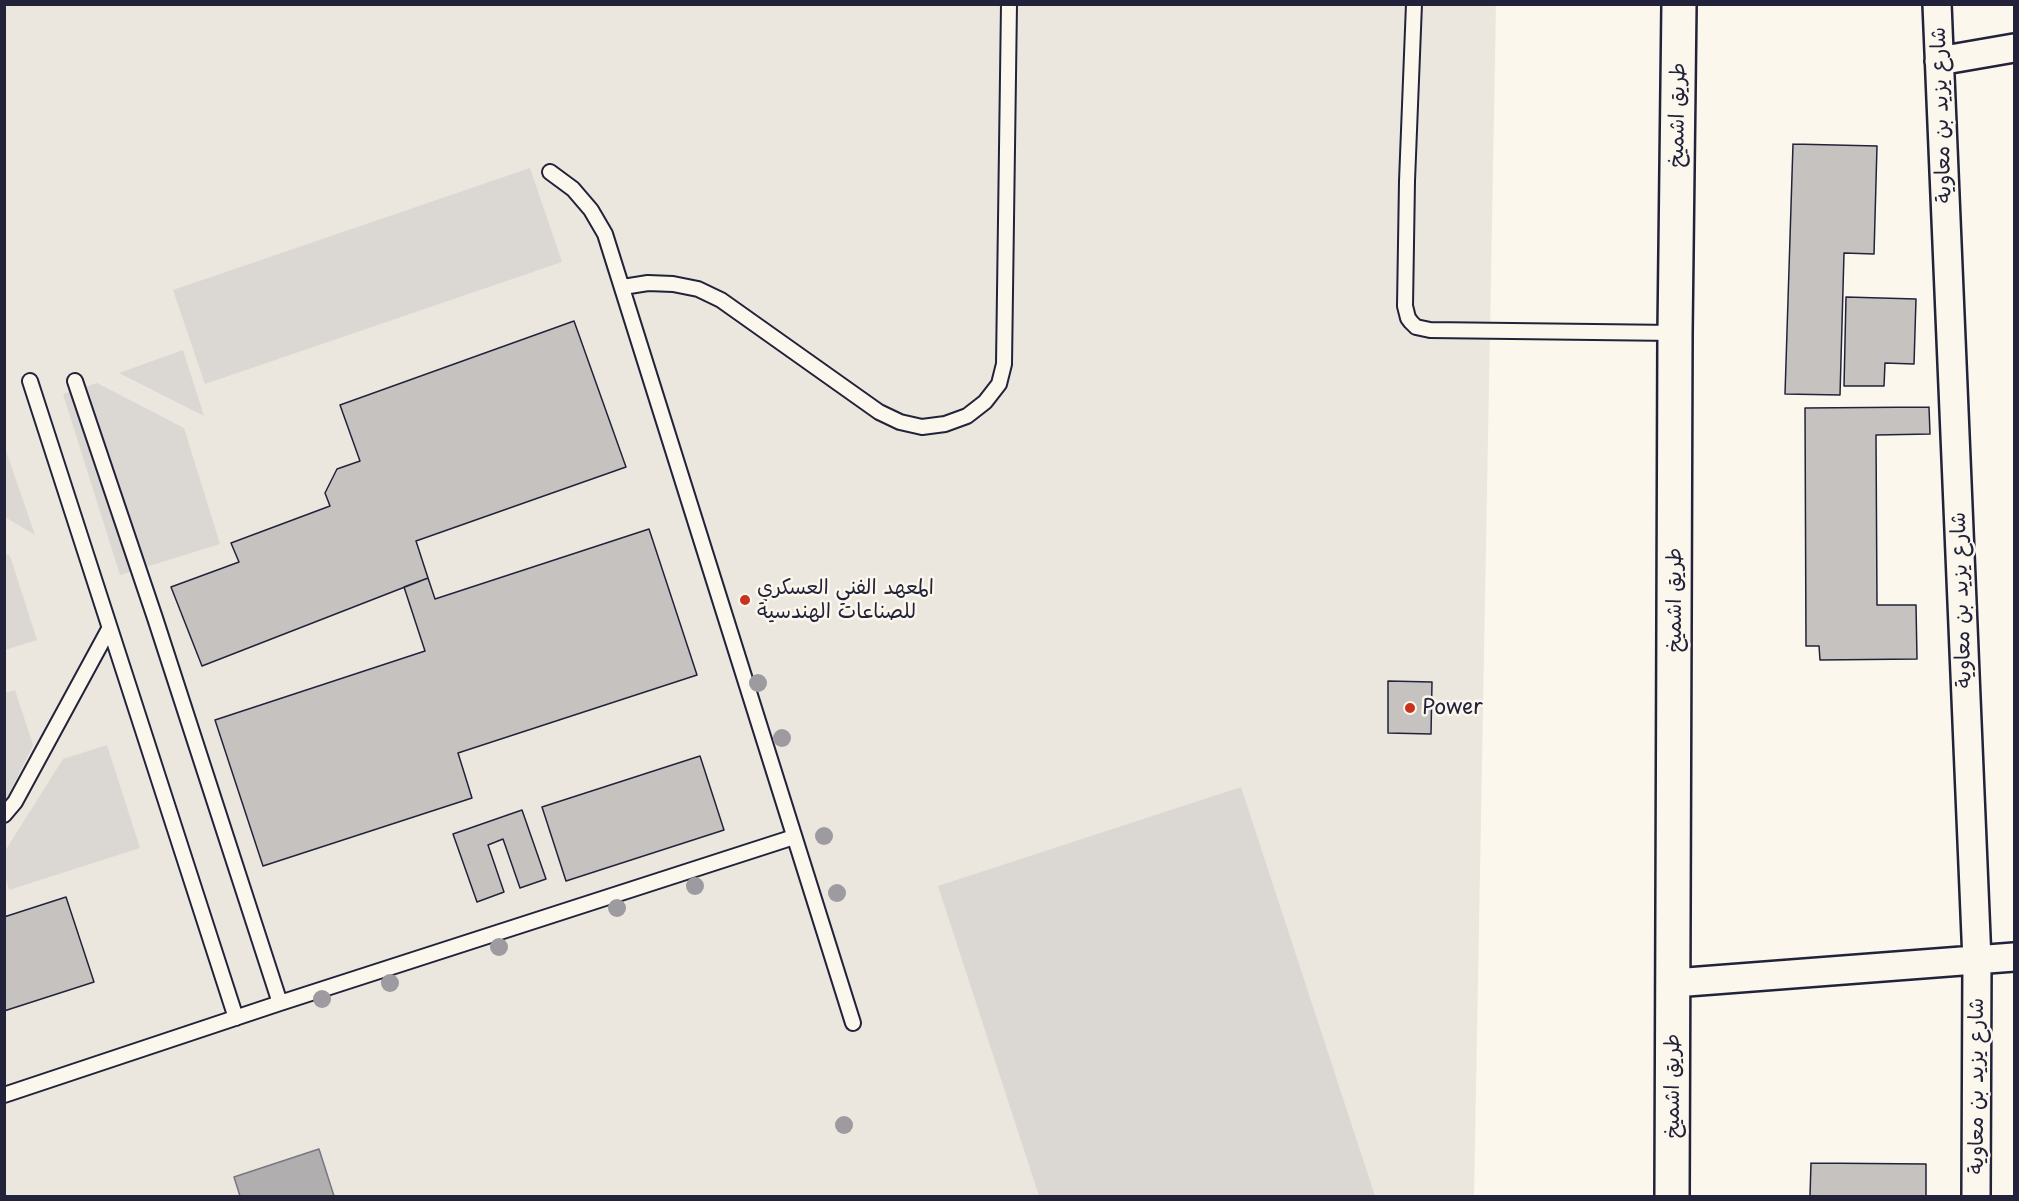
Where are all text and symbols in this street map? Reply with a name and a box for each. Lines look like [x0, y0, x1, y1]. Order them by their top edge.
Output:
street label: شارع يزيد بن معاوية [1926, 26, 1958, 204]
street label: طريق اشميخ [1664, 62, 1692, 168]
street label: شارع يزيد بن معاوية [1946, 511, 1978, 689]
street label: طريق اشميخ [1662, 548, 1688, 652]
place label: المعهد الفني العسكري للصناعات الهندسية [757, 575, 934, 625]
marker: المعهد الفني العسكري للصناعات الهندسية [738, 593, 752, 607]
place label: Power [1422, 695, 1483, 721]
marker: Power [1403, 701, 1417, 715]
street label: شارع يزيد بن معاوية [1964, 998, 1990, 1174]
street label: طريق اشميخ [1660, 1034, 1686, 1138]

